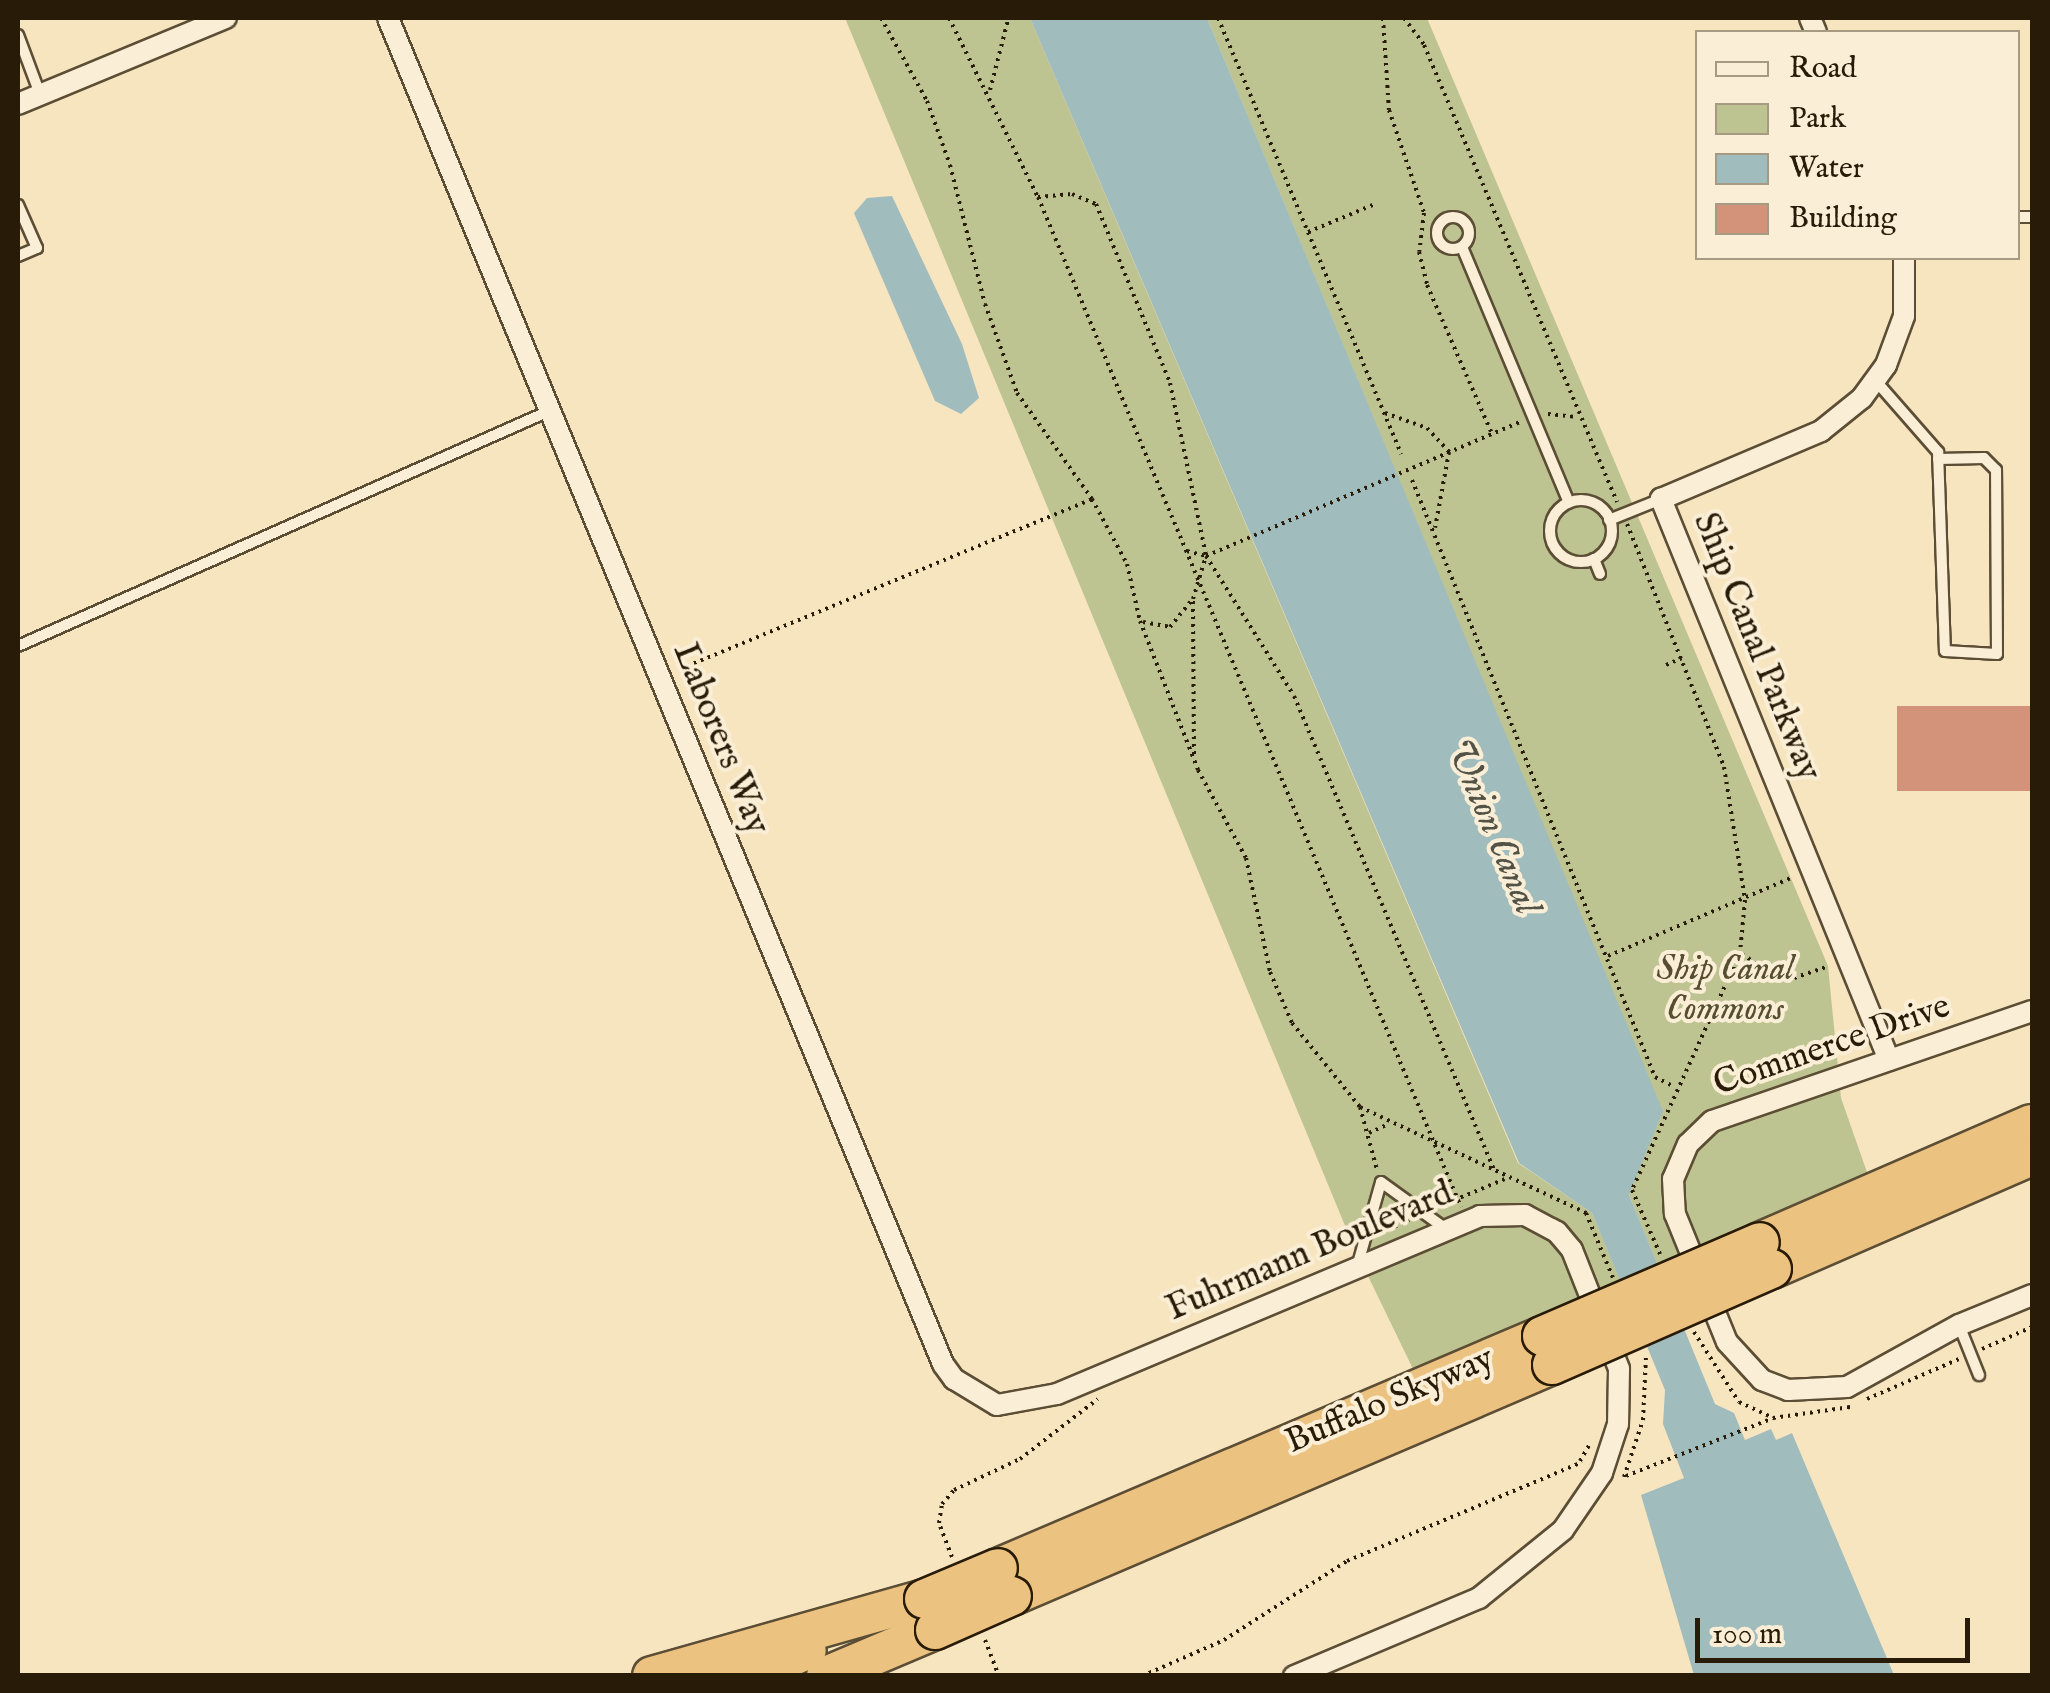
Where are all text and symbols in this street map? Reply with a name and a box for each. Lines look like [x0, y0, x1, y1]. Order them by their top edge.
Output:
legend [1695, 30, 2020, 260]
text: Road [1789, 50, 1857, 88]
text: Park [1789, 100, 1846, 138]
text: Water [1789, 150, 1864, 188]
text: Building [1789, 200, 1897, 238]
street label: Ship Canal Parkway [1683, 507, 1829, 787]
street label: Laborers Way [663, 637, 777, 841]
water label: Union Canal [1434, 732, 1548, 922]
park label: Ship Canal Commons [1656, 949, 1794, 1031]
street label: Commerce Drive [1708, 986, 1956, 1106]
street label: Fuhrmann Boulevard [1161, 1173, 1459, 1331]
street label: Buffalo Skyway [1280, 1338, 1500, 1464]
scale bar [1700, 1598, 1975, 1660]
text: 100 m [1712, 1616, 1782, 1654]

